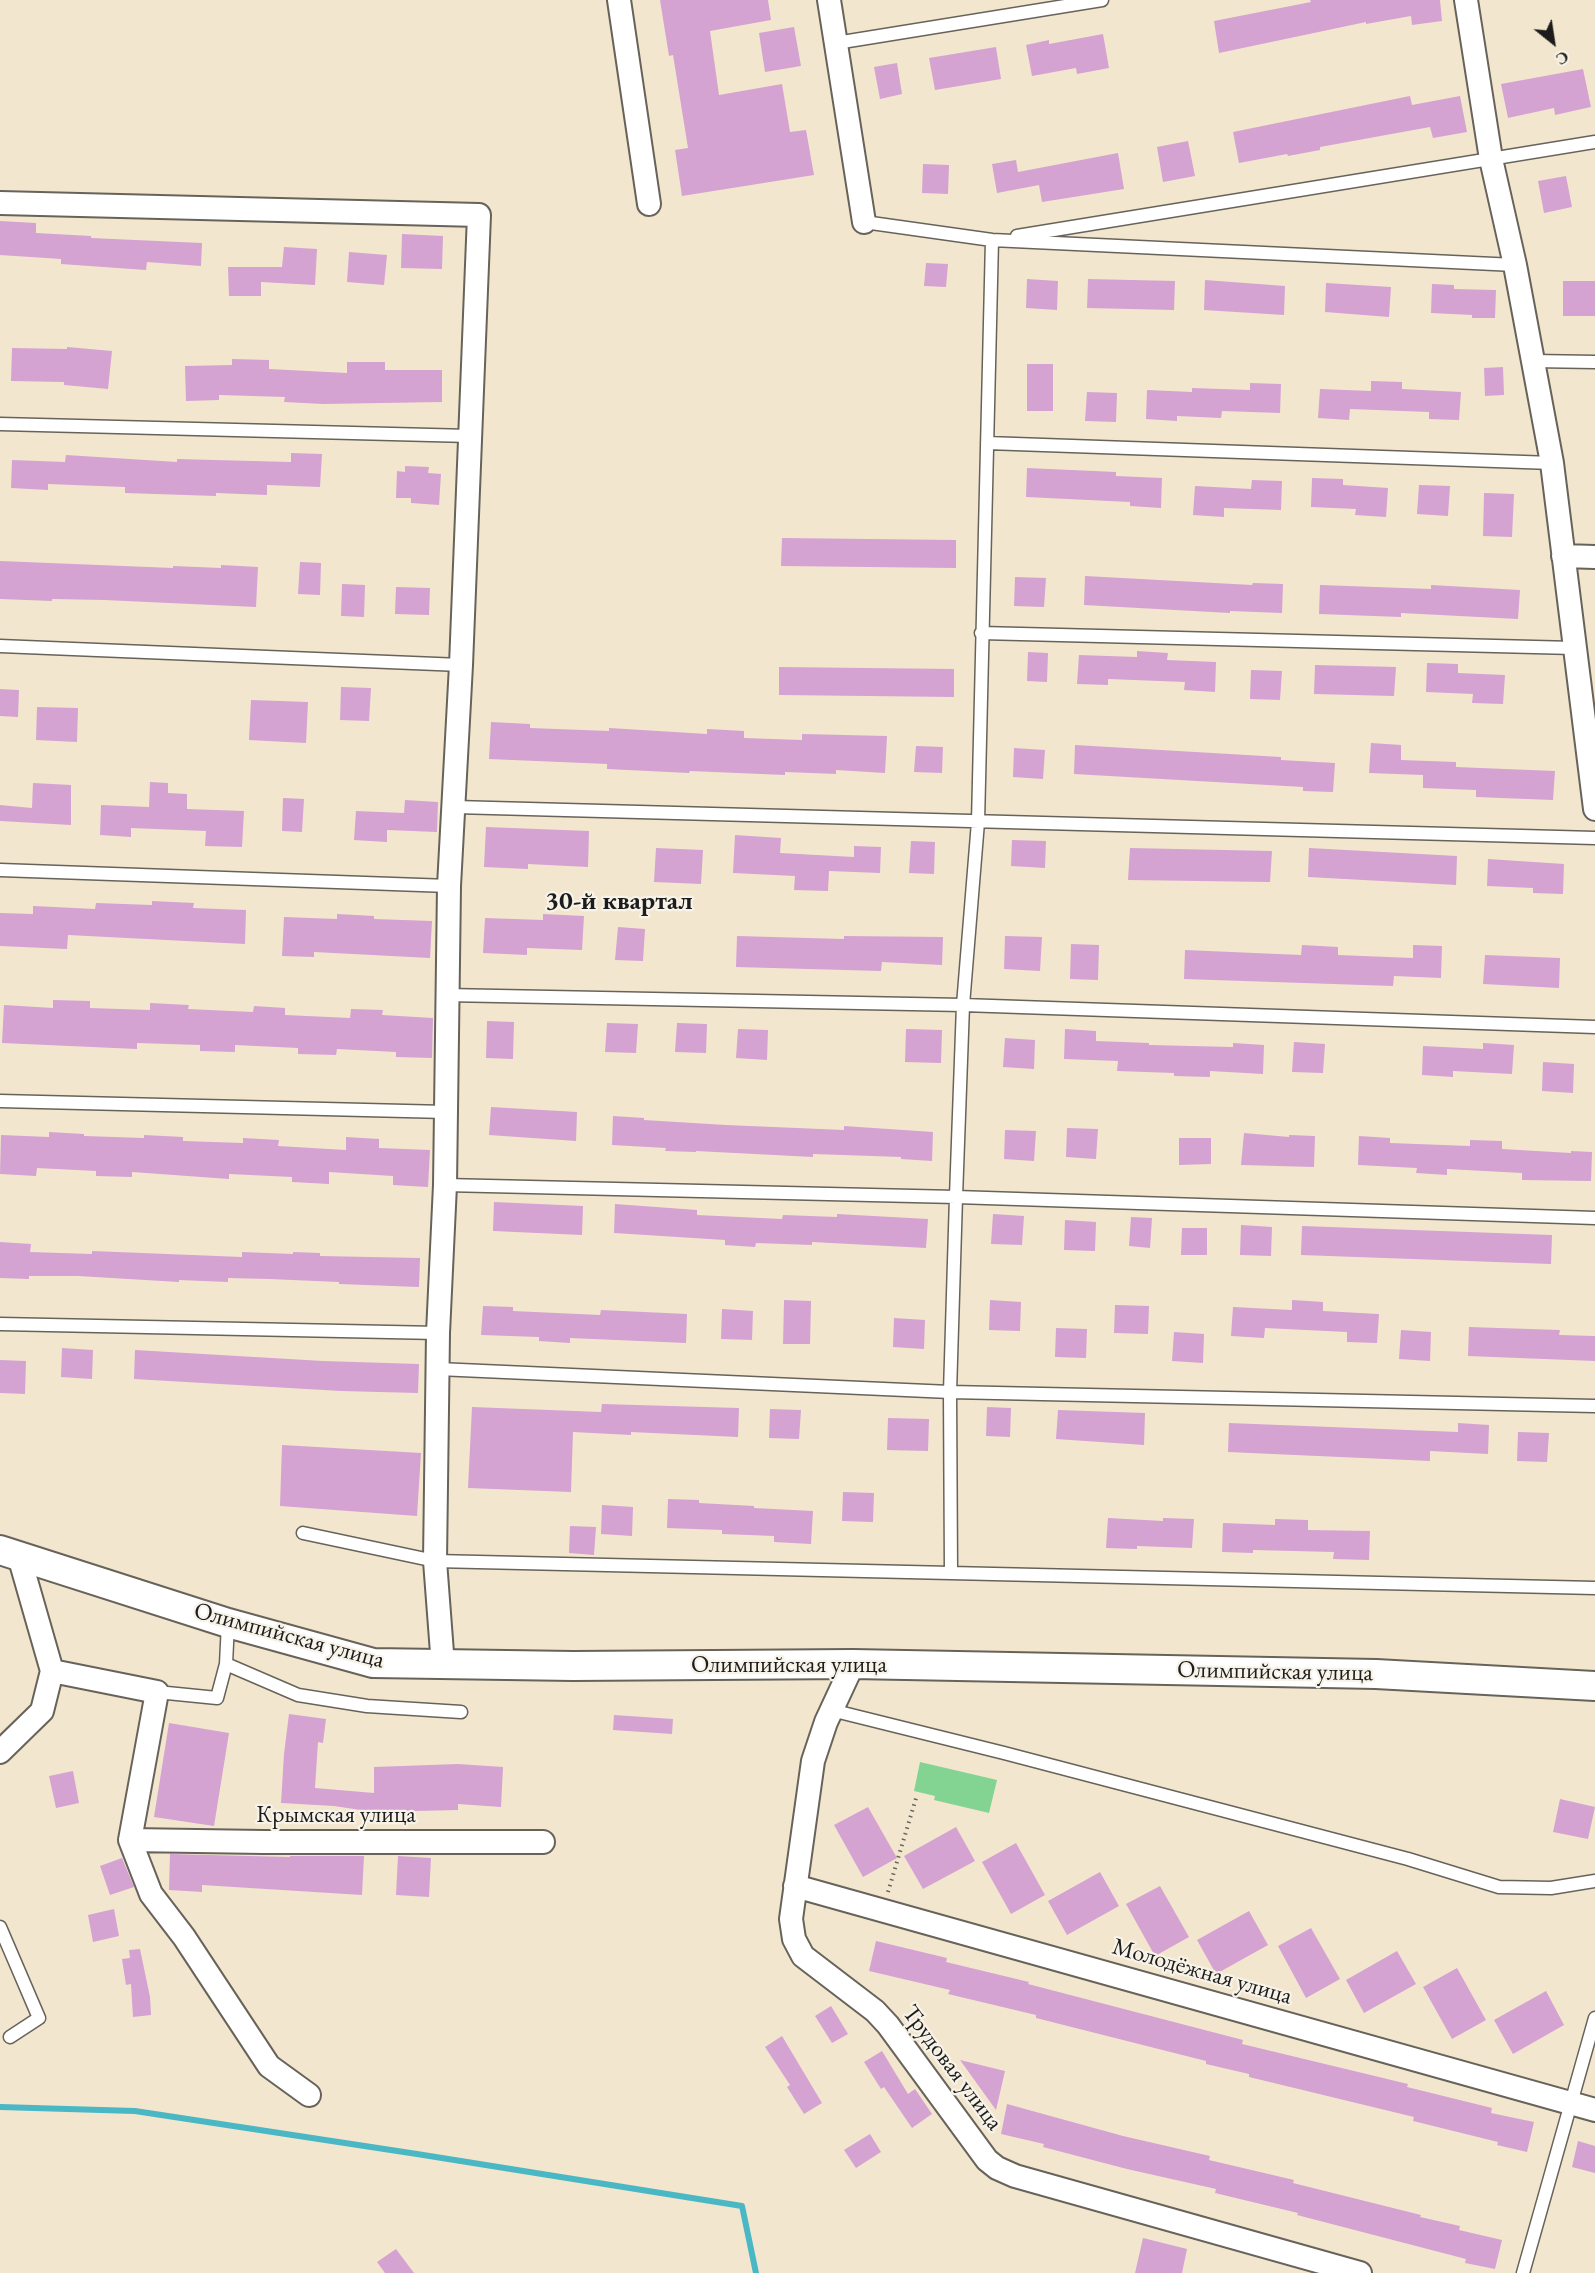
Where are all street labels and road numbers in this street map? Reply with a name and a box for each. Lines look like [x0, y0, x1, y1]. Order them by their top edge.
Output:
street label: Олимпийская улица [191, 1597, 387, 1675]
street label: Олимпийская улица [691, 1651, 887, 1679]
street label: Олимпийская улица [1177, 1656, 1373, 1688]
street label: Крымская улица [256, 1801, 416, 1829]
street label: Молодёжная улица [1109, 1933, 1295, 2011]
street label: Трудовая улица [895, 2000, 1009, 2136]

